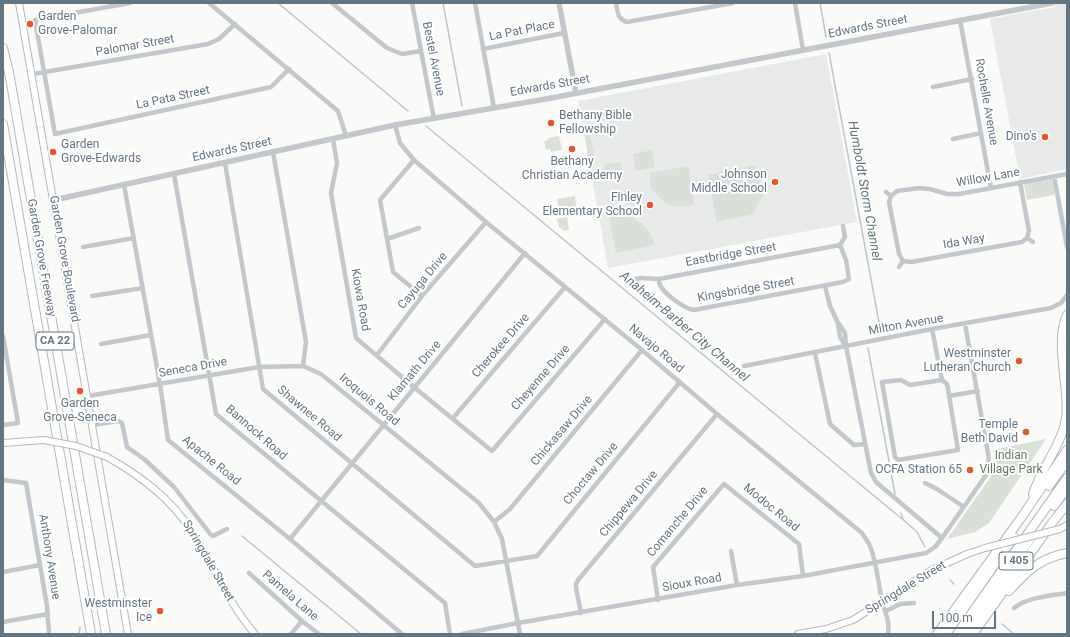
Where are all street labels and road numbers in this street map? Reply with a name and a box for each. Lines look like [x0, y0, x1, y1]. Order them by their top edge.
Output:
street label: Edwards Street [827, 12, 909, 42]
street label: La Pat Place [488, 18, 556, 44]
street label: Bestel Avenue [419, 21, 447, 97]
street label: Palomar Street [95, 32, 175, 60]
street label: Rochelle Avenue [971, 57, 1001, 147]
street label: Edwards Street [509, 72, 591, 100]
street label: La Pata Street [135, 83, 211, 113]
street label: Edwards Street [191, 135, 273, 165]
street label: Willow Lane [955, 165, 1021, 191]
street label: Garden Grove Boulevard [46, 194, 82, 324]
street label: Garden Grove Freeway [24, 198, 58, 318]
street label: Ida Way [942, 231, 986, 253]
street label: Eastbridge Street [685, 240, 777, 270]
street label: Cayuga Drive [395, 250, 451, 312]
street label: Kiowa Road [347, 268, 373, 332]
street label: Kingsbridge Street [696, 274, 796, 306]
street label: Cherokee Drive [469, 311, 533, 381]
street label: Milton Avenue [867, 311, 945, 339]
street label: Navajo Road [626, 322, 686, 376]
road number: CA 22 [36, 332, 74, 350]
street label: Klamath Drive [386, 338, 444, 404]
street label: Cheyenne Drive [509, 342, 573, 414]
street label: Seneca Drive [158, 355, 228, 381]
street label: Iroquois Road [336, 371, 402, 429]
street label: Shawnee Road [274, 383, 344, 445]
street label: Chickasaw Drive [528, 393, 596, 469]
street label: Bannock Road [222, 402, 290, 464]
street label: Apache Road [179, 433, 243, 489]
street label: Choctaw Drive [561, 440, 621, 508]
street label: Chippewa Drive [597, 468, 661, 540]
street label: Modoc Road [740, 481, 802, 535]
street label: Comanche Drive [644, 484, 712, 560]
street label: Anthony Avenue [35, 513, 63, 601]
street label: Springdale Street [179, 518, 237, 604]
road number: I 405 [999, 552, 1033, 570]
street label: Springdale Street [863, 558, 949, 618]
street label: Pamela Lane [259, 568, 321, 624]
street label: Sioux Road [661, 571, 723, 595]

